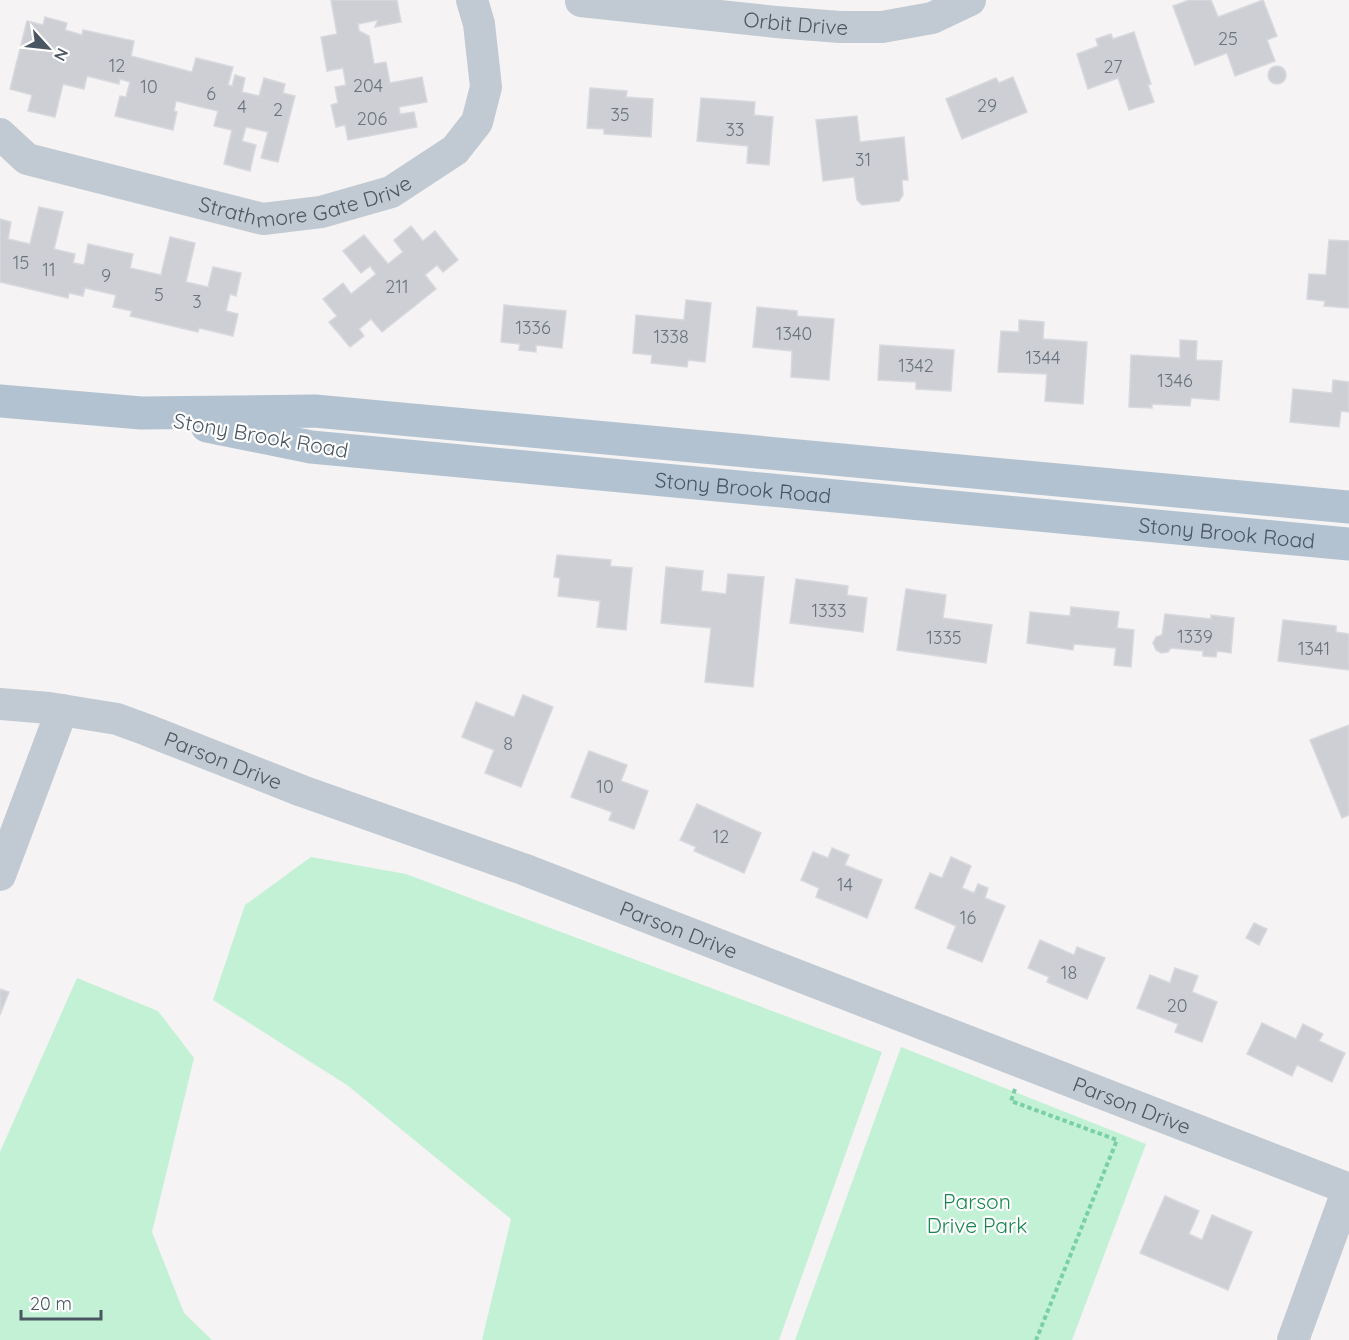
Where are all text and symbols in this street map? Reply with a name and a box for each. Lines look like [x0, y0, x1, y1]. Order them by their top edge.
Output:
street label: Orbit Drive [742, 6, 848, 40]
north arrow [18, 18, 78, 78]
house number: 25 [1218, 27, 1238, 50]
text: N [50, 45, 73, 65]
house number: 12 [109, 54, 125, 77]
house number: 27 [1104, 55, 1122, 78]
house number: 204 [353, 74, 383, 97]
house number: 10 [140, 75, 158, 98]
house number: 6 [206, 82, 216, 105]
house number: 29 [977, 94, 997, 117]
house number: 4 [237, 95, 247, 118]
house number: 2 [273, 98, 283, 121]
house number: 35 [610, 103, 630, 126]
house number: 206 [357, 107, 387, 130]
house number: 33 [726, 118, 744, 141]
house number: 31 [855, 148, 871, 171]
street label: Strathmore Gate Drive [196, 169, 416, 233]
house number: 15 [13, 251, 29, 274]
house number: 11 [42, 258, 56, 281]
house number: 9 [101, 264, 111, 287]
house number: 211 [385, 275, 409, 298]
house number: 5 [154, 283, 164, 306]
house number: 3 [192, 290, 202, 313]
house number: 1336 [515, 316, 551, 339]
house number: 1340 [776, 322, 812, 345]
house number: 1338 [653, 325, 689, 348]
house number: 1344 [1025, 346, 1061, 369]
house number: 1342 [898, 354, 934, 377]
house number: 1346 [1157, 369, 1193, 392]
street label: Stony Brook Road [172, 407, 350, 463]
street label: Stony Brook Road [654, 466, 832, 509]
street label: Stony Brook Road [1138, 511, 1316, 554]
house number: 1333 [812, 599, 846, 622]
house number: 1339 [1177, 625, 1213, 648]
house number: 1335 [926, 626, 962, 649]
house number: 1341 [1298, 637, 1330, 660]
street label: Parson Drive [161, 725, 286, 795]
house number: 8 [503, 732, 513, 755]
house number: 10 [596, 775, 614, 798]
house number: 12 [713, 825, 729, 848]
house number: 14 [837, 873, 853, 896]
street label: Parson Drive [616, 895, 741, 964]
house number: 16 [960, 906, 976, 929]
house number: 18 [1061, 961, 1077, 984]
house number: 20 [1167, 994, 1187, 1017]
street label: Parson Drive [1069, 1070, 1195, 1139]
park label: Parson Drive Park [927, 1188, 1027, 1238]
scale bar [21, 1283, 100, 1321]
text: 20 m [30, 1292, 72, 1315]

